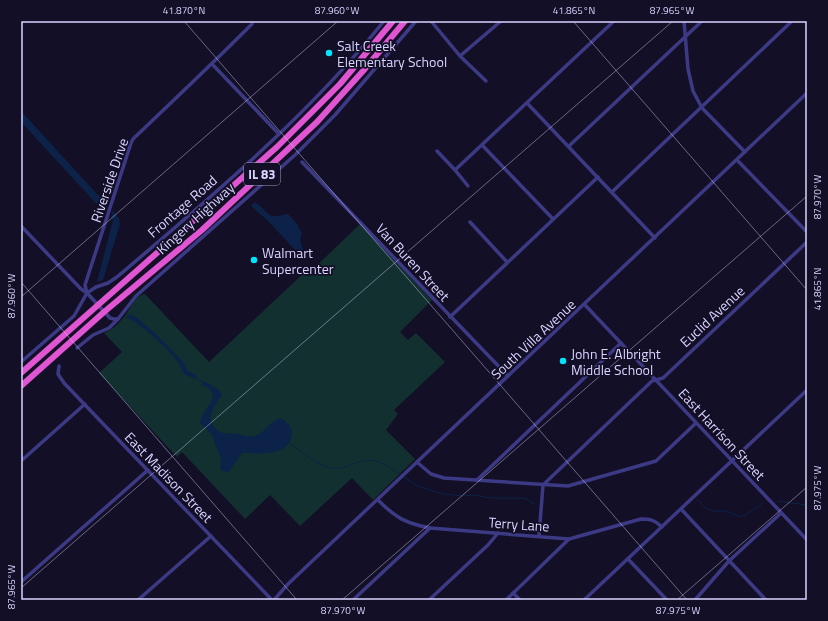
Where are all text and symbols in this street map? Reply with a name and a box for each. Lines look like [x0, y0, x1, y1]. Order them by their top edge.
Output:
text: 41.870°N [163, 3, 205, 18]
text: 87.960°W [315, 3, 359, 18]
text: 41.865°N [553, 3, 595, 18]
text: 87.965°W [650, 3, 694, 18]
place label: Salt Creek Elementary School [337, 35, 447, 72]
marker: Salt Creek Elementary School [324, 48, 334, 58]
street label: Riverside Drive [85, 135, 133, 225]
road number: IL 83 [244, 163, 280, 185]
street label: Frontage Road [143, 170, 221, 242]
text: 87.970°W [810, 175, 825, 219]
street label: Kingery Highway [151, 177, 239, 259]
street label: Van Buren Street [371, 218, 455, 306]
place label: Walmart Supercenter [262, 242, 334, 279]
marker: Walmart Supercenter [249, 255, 259, 265]
text: 41.865°N [810, 268, 825, 310]
text: 87.960°W [4, 274, 19, 318]
street label: Euclid Avenue [675, 280, 749, 352]
street label: South Villa Avenue [486, 294, 580, 384]
place label: John E. Albright Middle School [571, 343, 661, 380]
marker: John E. Albright Middle School [558, 356, 568, 366]
street label: East Harrison Street [674, 383, 770, 485]
street label: East Madison Street [120, 427, 218, 527]
text: 87.975°W [810, 466, 825, 510]
street label: Terry Lane [488, 511, 550, 537]
text: 87.965°W [4, 565, 19, 609]
text: 87.970°W [321, 603, 365, 618]
text: 87.975°W [656, 603, 700, 618]

